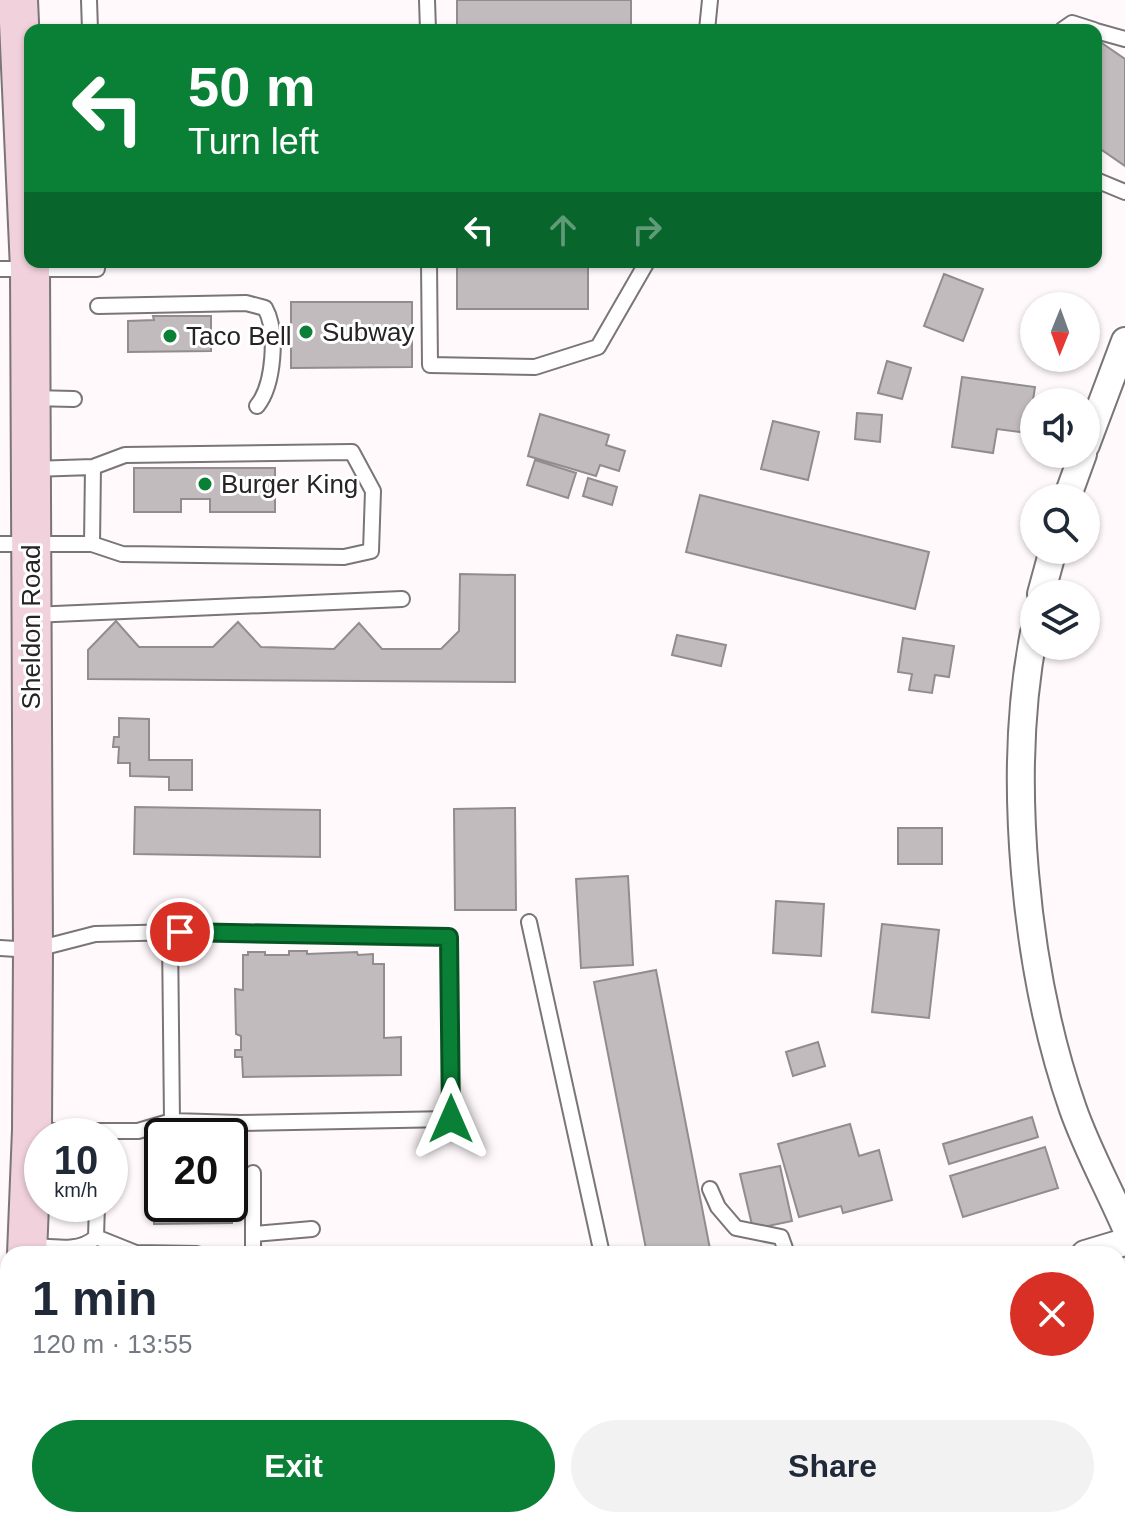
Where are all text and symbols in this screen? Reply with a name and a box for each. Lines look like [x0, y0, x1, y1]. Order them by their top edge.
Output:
text: 50 m [188, 55, 316, 118]
icon: left [56, 56, 160, 160]
text: Turn left [188, 121, 319, 162]
icon: left [457, 208, 501, 252]
icon: ahead [541, 208, 585, 252]
icon: right [625, 208, 669, 252]
north arrow [1020, 292, 1100, 372]
map controls [1020, 292, 1100, 660]
place label: Subway [322, 317, 415, 347]
place label: Taco Bell [186, 321, 292, 351]
marker: Subway [297, 323, 315, 341]
marker: Taco Bell [161, 327, 179, 345]
button: sound [1020, 388, 1100, 468]
place label: Burger King [221, 469, 358, 499]
marker: Burger King [196, 475, 214, 493]
button: search [1020, 484, 1100, 564]
street label: Sheldon Road [16, 545, 46, 709]
button: layers [1020, 580, 1100, 660]
pin [146, 898, 214, 966]
icon: arrive [158, 910, 202, 954]
position arrow [409, 1077, 493, 1161]
speed limit sign: 20 [144, 1118, 248, 1222]
text: 10 [54, 1138, 98, 1182]
text: km/h [54, 1179, 98, 1201]
text: 1 min [32, 1272, 157, 1325]
button: close [1010, 1272, 1094, 1356]
text: 120 m · 13:55 [32, 1329, 192, 1359]
button: Exit [32, 1420, 555, 1512]
button: Share [571, 1420, 1094, 1512]

